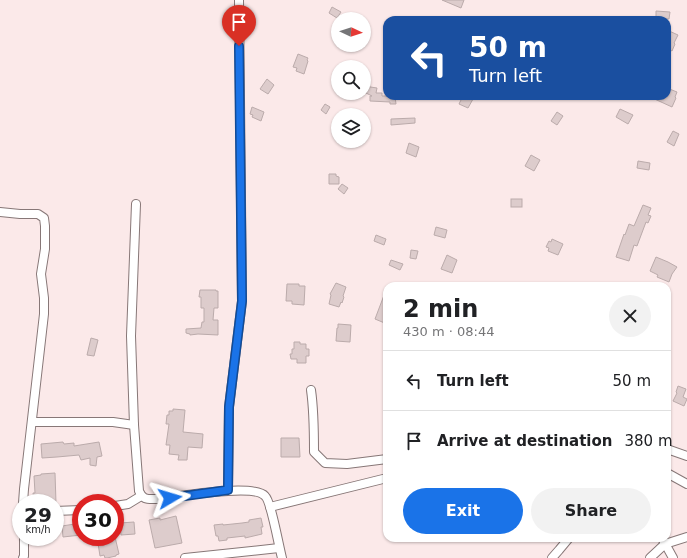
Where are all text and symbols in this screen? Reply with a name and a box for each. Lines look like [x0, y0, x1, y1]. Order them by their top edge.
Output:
pin [222, 5, 256, 46]
icon: arrive [228, 11, 250, 33]
north arrow [331, 12, 371, 52]
map controls [331, 12, 371, 148]
text: 50 m [469, 31, 547, 64]
icon: left [403, 32, 455, 84]
button: search [331, 60, 371, 100]
text: Turn left [469, 65, 542, 86]
button: layers [331, 108, 371, 148]
text: 2 min [403, 295, 478, 323]
button: close [609, 295, 651, 337]
text: 430 m · 08:44 [403, 324, 494, 339]
icon: left [403, 370, 425, 392]
text: Turn left [437, 372, 509, 390]
text: 50 m [613, 372, 651, 390]
icon: arrive [403, 430, 425, 452]
text: Arrive at destination [437, 432, 612, 450]
text: 380 m [624, 432, 673, 450]
position arrow [149, 477, 191, 519]
button: Exit [403, 488, 523, 534]
button: Share [531, 488, 651, 534]
speed limit sign: 30 [72, 494, 124, 546]
text: 29 [24, 503, 52, 527]
text: km/h [25, 524, 51, 535]

